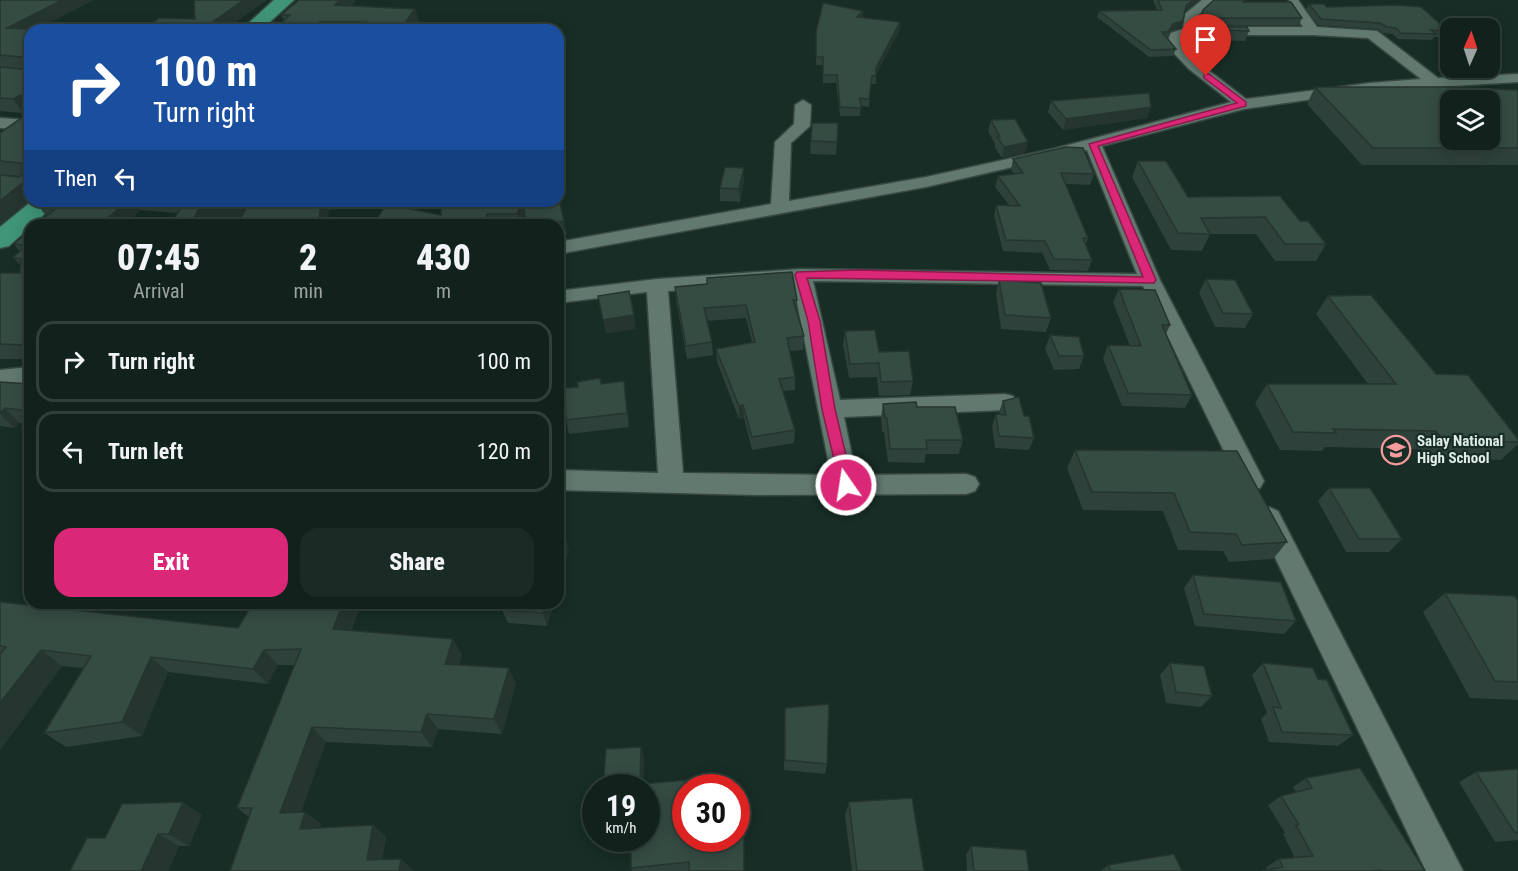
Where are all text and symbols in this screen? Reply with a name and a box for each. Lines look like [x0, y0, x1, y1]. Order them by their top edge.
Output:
pin [1180, 14, 1231, 76]
north arrow [1440, 18, 1500, 78]
map controls [1440, 18, 1500, 150]
icon: arrive [1189, 23, 1222, 56]
text: 100 m [153, 47, 258, 96]
icon: right [54, 48, 132, 126]
button: layers [1440, 90, 1500, 150]
text: Turn right [153, 97, 255, 129]
icon: left [109, 162, 142, 195]
text: Then [54, 166, 97, 191]
text: 07:45 [117, 237, 200, 279]
text: 2 [299, 237, 317, 279]
text: 430 [416, 237, 471, 279]
text: Arrival [133, 279, 184, 303]
text: min [294, 279, 323, 303]
text: m [436, 279, 451, 303]
icon: right [57, 345, 90, 378]
text: Turn right [108, 349, 195, 374]
text: 100 m [477, 349, 531, 374]
place label: Salay National High School [1417, 432, 1503, 467]
school or university icon: Salay National High School [1380, 434, 1412, 466]
icon: left [57, 435, 90, 468]
text: Turn left [108, 439, 183, 464]
text: 120 m [477, 439, 531, 464]
position arrow [814, 453, 878, 517]
button: Exit [54, 528, 288, 597]
button: Share [300, 528, 534, 597]
speed limit sign: 30 [672, 774, 750, 852]
text: 19 [606, 788, 636, 823]
text: km/h [606, 819, 636, 837]

